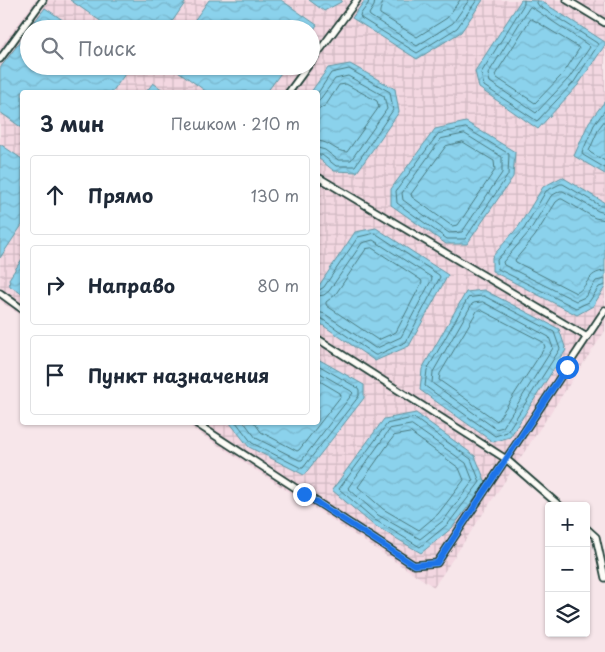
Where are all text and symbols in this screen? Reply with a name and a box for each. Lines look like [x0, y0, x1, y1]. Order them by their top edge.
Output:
search box [20, 20, 320, 75]
icon: search [38, 34, 66, 62]
text: Поиск [78, 34, 136, 62]
text: 3 мин [40, 107, 104, 139]
text: Пешком · 210 m [171, 111, 300, 135]
icon: ahead [41, 181, 69, 209]
text: Прямо [88, 181, 153, 209]
text: 130 m [251, 183, 299, 207]
icon: right [41, 271, 69, 299]
text: Направо [88, 271, 175, 299]
text: 80 m [257, 273, 299, 297]
route start [556, 356, 579, 379]
icon: arrive [41, 361, 69, 389]
text: Пункт назначения [88, 361, 269, 389]
route end [293, 483, 316, 506]
map controls [545, 502, 590, 637]
button: + [545, 502, 590, 547]
button: − [545, 547, 590, 592]
button: layers [545, 592, 590, 637]

